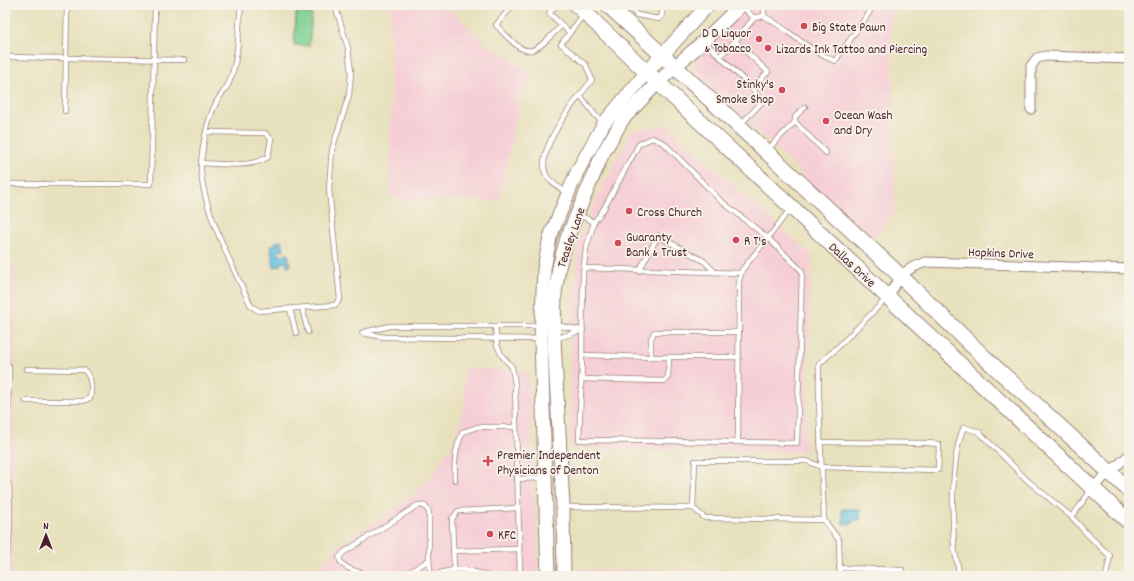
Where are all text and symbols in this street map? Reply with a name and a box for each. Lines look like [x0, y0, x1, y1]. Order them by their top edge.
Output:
place label: Big State Pawn [812, 19, 886, 38]
marker: Big State Pawn [799, 21, 809, 31]
place label: D D Liquor & Tobacco [702, 25, 751, 59]
marker: D D Liquor & Tobacco [754, 34, 764, 44]
place label: Lizards Ink Tattoo and Piercing [776, 41, 927, 60]
marker: Lizards Ink Tattoo and Piercing [763, 43, 773, 53]
place label: Stinky's Smoke Shop [716, 76, 774, 110]
marker: Stinky's Smoke Shop [777, 85, 787, 95]
place label: Ocean Wash and Dry [834, 107, 893, 141]
marker: Ocean Wash and Dry [821, 116, 831, 126]
place label: Cross Church [637, 204, 702, 223]
street label: Teasley Lane [553, 205, 592, 271]
marker: Cross Church [624, 206, 634, 216]
place label: Guaranty Bank & Trust [626, 229, 687, 263]
place label: R T's [744, 233, 767, 252]
marker: R T's [731, 235, 741, 245]
marker: Guaranty Bank & Trust [613, 238, 623, 248]
street label: Dallas Drive [823, 239, 879, 293]
street label: Hopkins Drive [968, 244, 1034, 265]
place label: Premier Independent Physicians of Denton [497, 447, 601, 481]
marker: Premier Independent Physicians of Denton [482, 455, 494, 467]
north arrow [26, 515, 66, 555]
text: N [43, 519, 49, 535]
place label: KFC [498, 527, 517, 546]
marker: KFC [485, 529, 495, 539]

